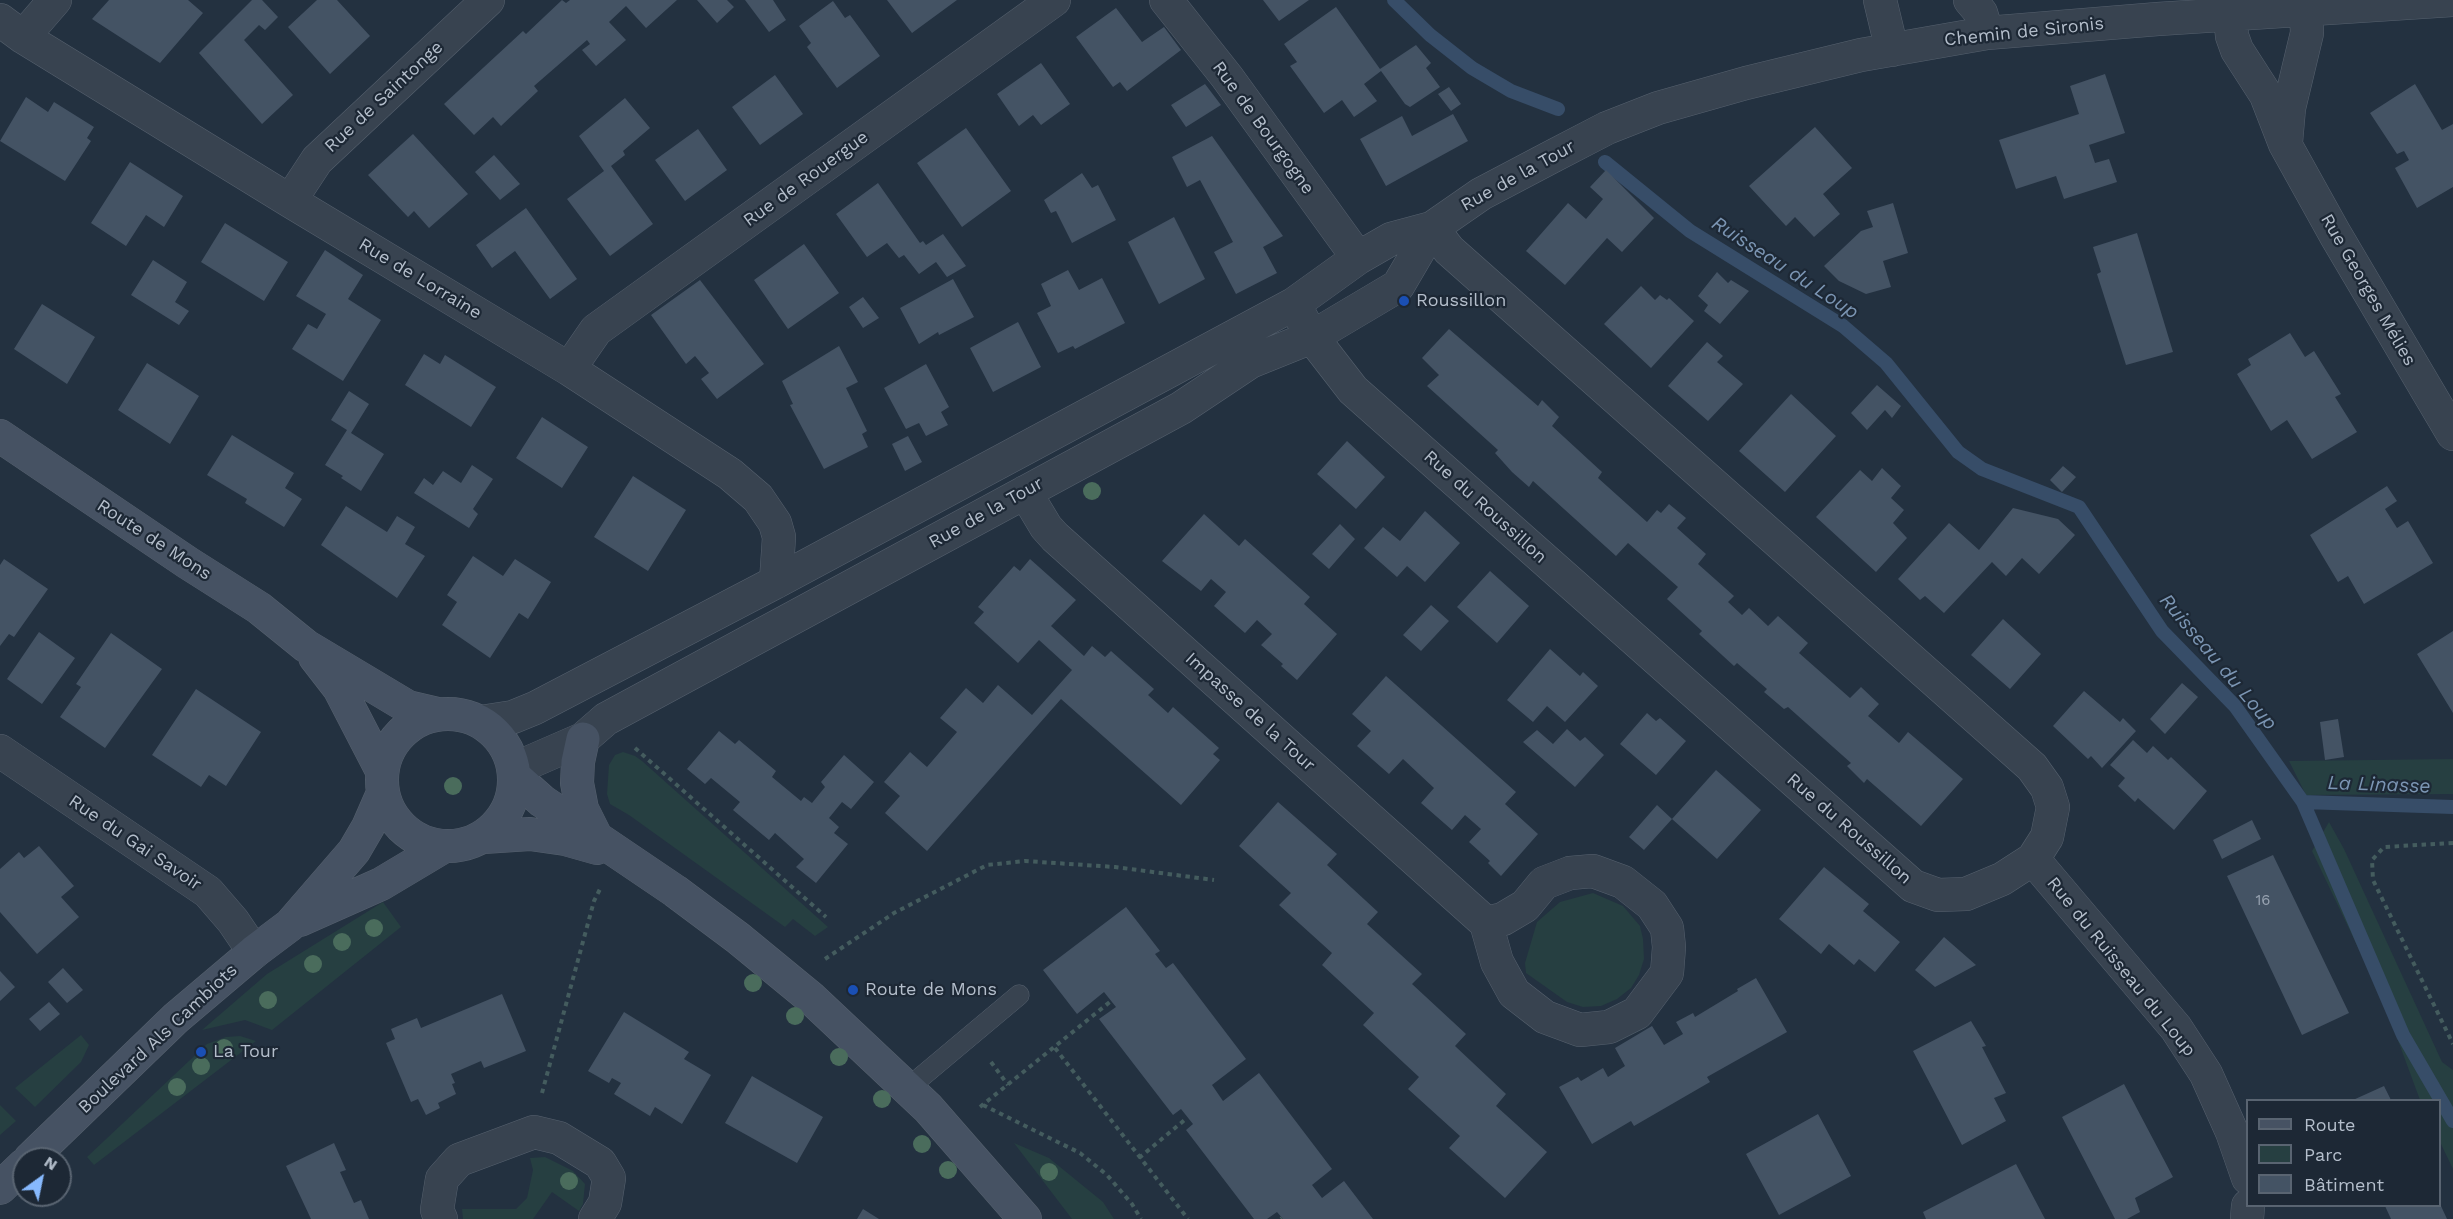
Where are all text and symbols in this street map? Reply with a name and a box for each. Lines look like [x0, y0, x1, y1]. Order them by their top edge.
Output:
street label: Chemin de Sironis [1943, 13, 2105, 51]
street label: Rue de Saintonge [320, 37, 448, 157]
street label: Rue de Bourgogne [1207, 57, 1319, 199]
street label: Rue de Rouergue [739, 126, 873, 232]
street label: Rue de la Tour [1457, 136, 1579, 216]
street label: Rue Georges Mélies [2316, 210, 2420, 370]
water label: Ruisseau du Loup [1707, 211, 1863, 325]
street label: Rue de Lorraine [355, 234, 485, 324]
place label: Roussillon [1416, 290, 1506, 312]
marker: Roussillon [1397, 294, 1411, 308]
street label: Rue du Roussillon [1419, 446, 1551, 568]
street label: Rue de la Tour [925, 473, 1047, 553]
street label: Route de Mons [93, 495, 215, 585]
water label: Ruisseau du Loup [2154, 589, 2282, 735]
street label: Impasse de la Tour [1181, 648, 1319, 776]
street label: Rue du Roussillon [1782, 769, 1916, 889]
water label: La Linasse [2327, 771, 2431, 799]
street label: Rue du Gai Savoir [64, 791, 206, 895]
street label: Rue du Ruisseau du Loup [2042, 873, 2200, 1061]
house number: 16 [2256, 892, 2270, 910]
street label: Boulevard Als Cambiots [74, 960, 242, 1118]
place label: Route de Mons [865, 979, 997, 1001]
marker: Route de Mons [846, 983, 860, 997]
place label: La Tour [213, 1041, 278, 1063]
marker: La Tour [194, 1045, 208, 1059]
legend [2246, 1099, 2441, 1207]
text: Route [2304, 1114, 2356, 1135]
text: Parc [2304, 1144, 2342, 1165]
north arrow [12, 1147, 72, 1207]
text: N [41, 1152, 61, 1174]
text: Bâtiment [2304, 1174, 2384, 1195]

